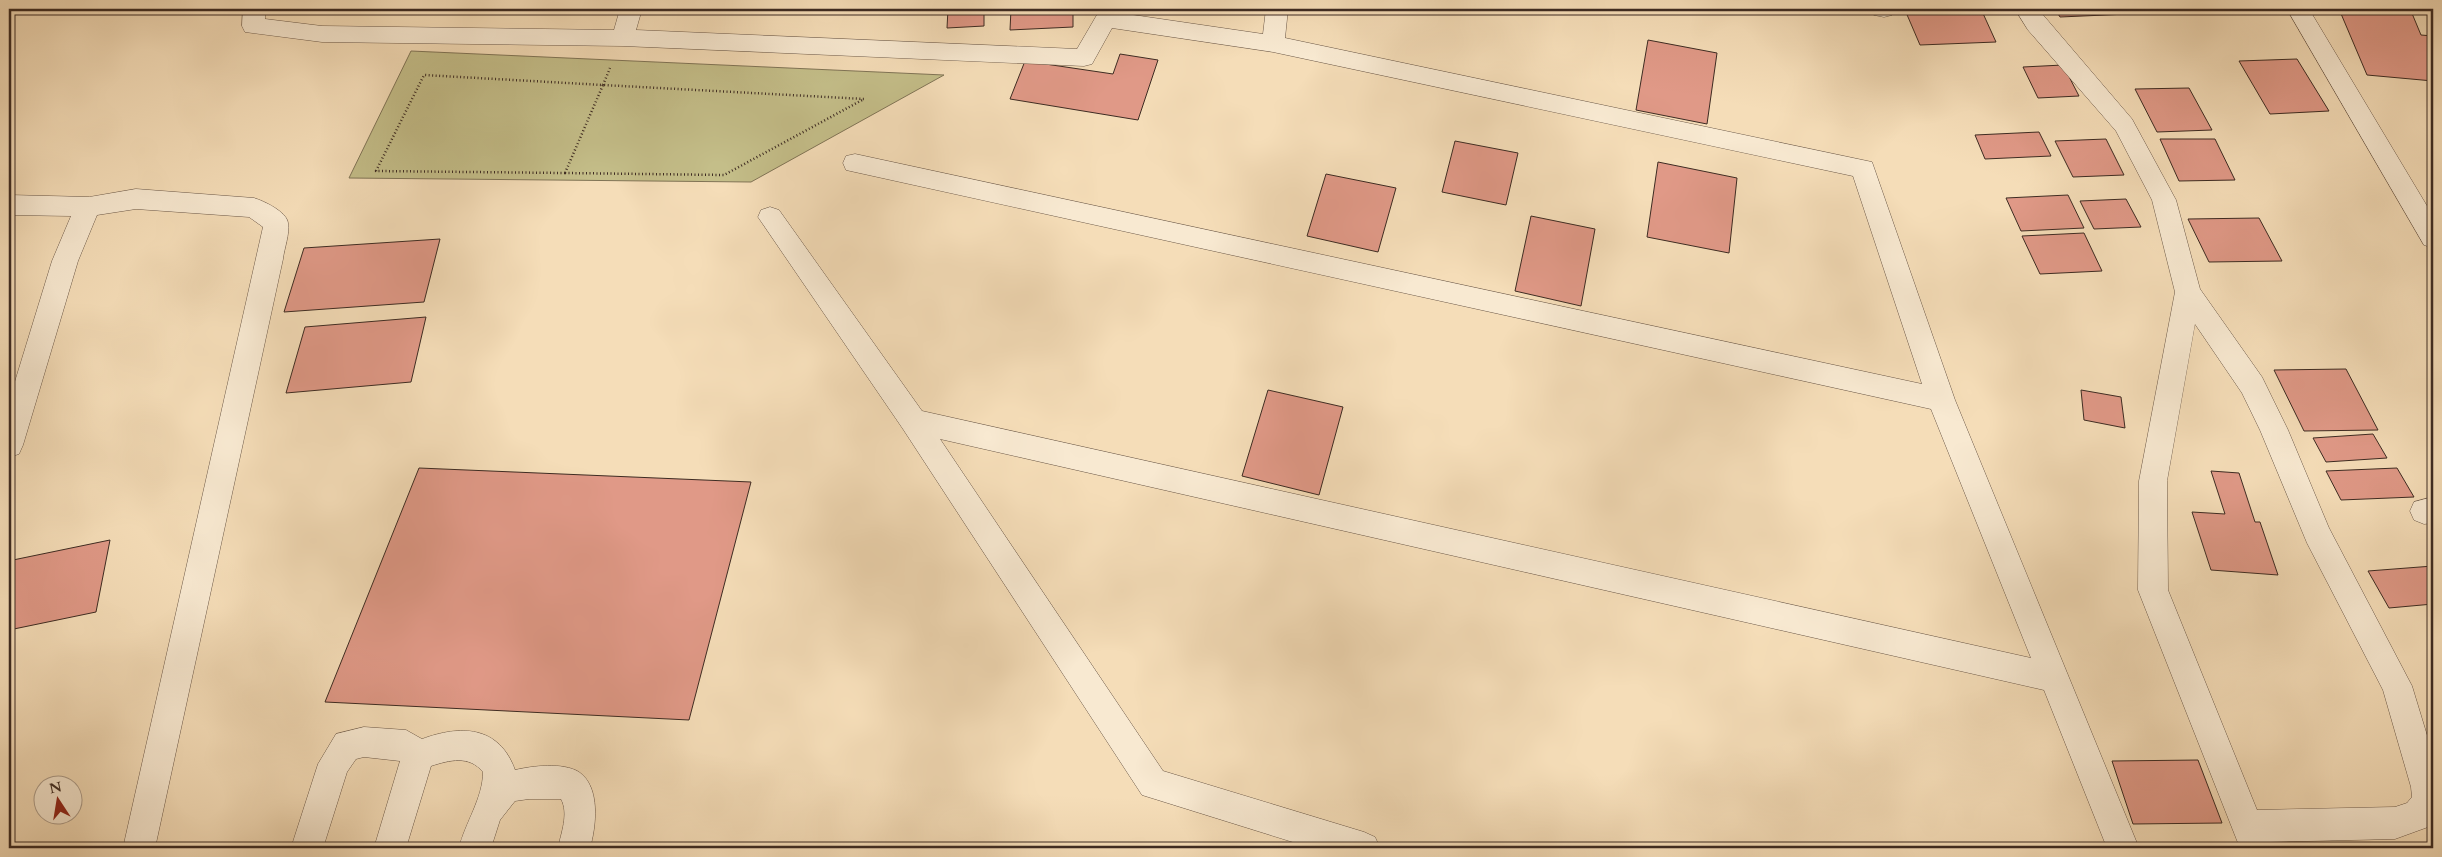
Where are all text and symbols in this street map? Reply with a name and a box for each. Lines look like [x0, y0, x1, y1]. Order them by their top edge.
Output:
north arrow [32, 774, 82, 824]
text: N [47, 777, 63, 798]

